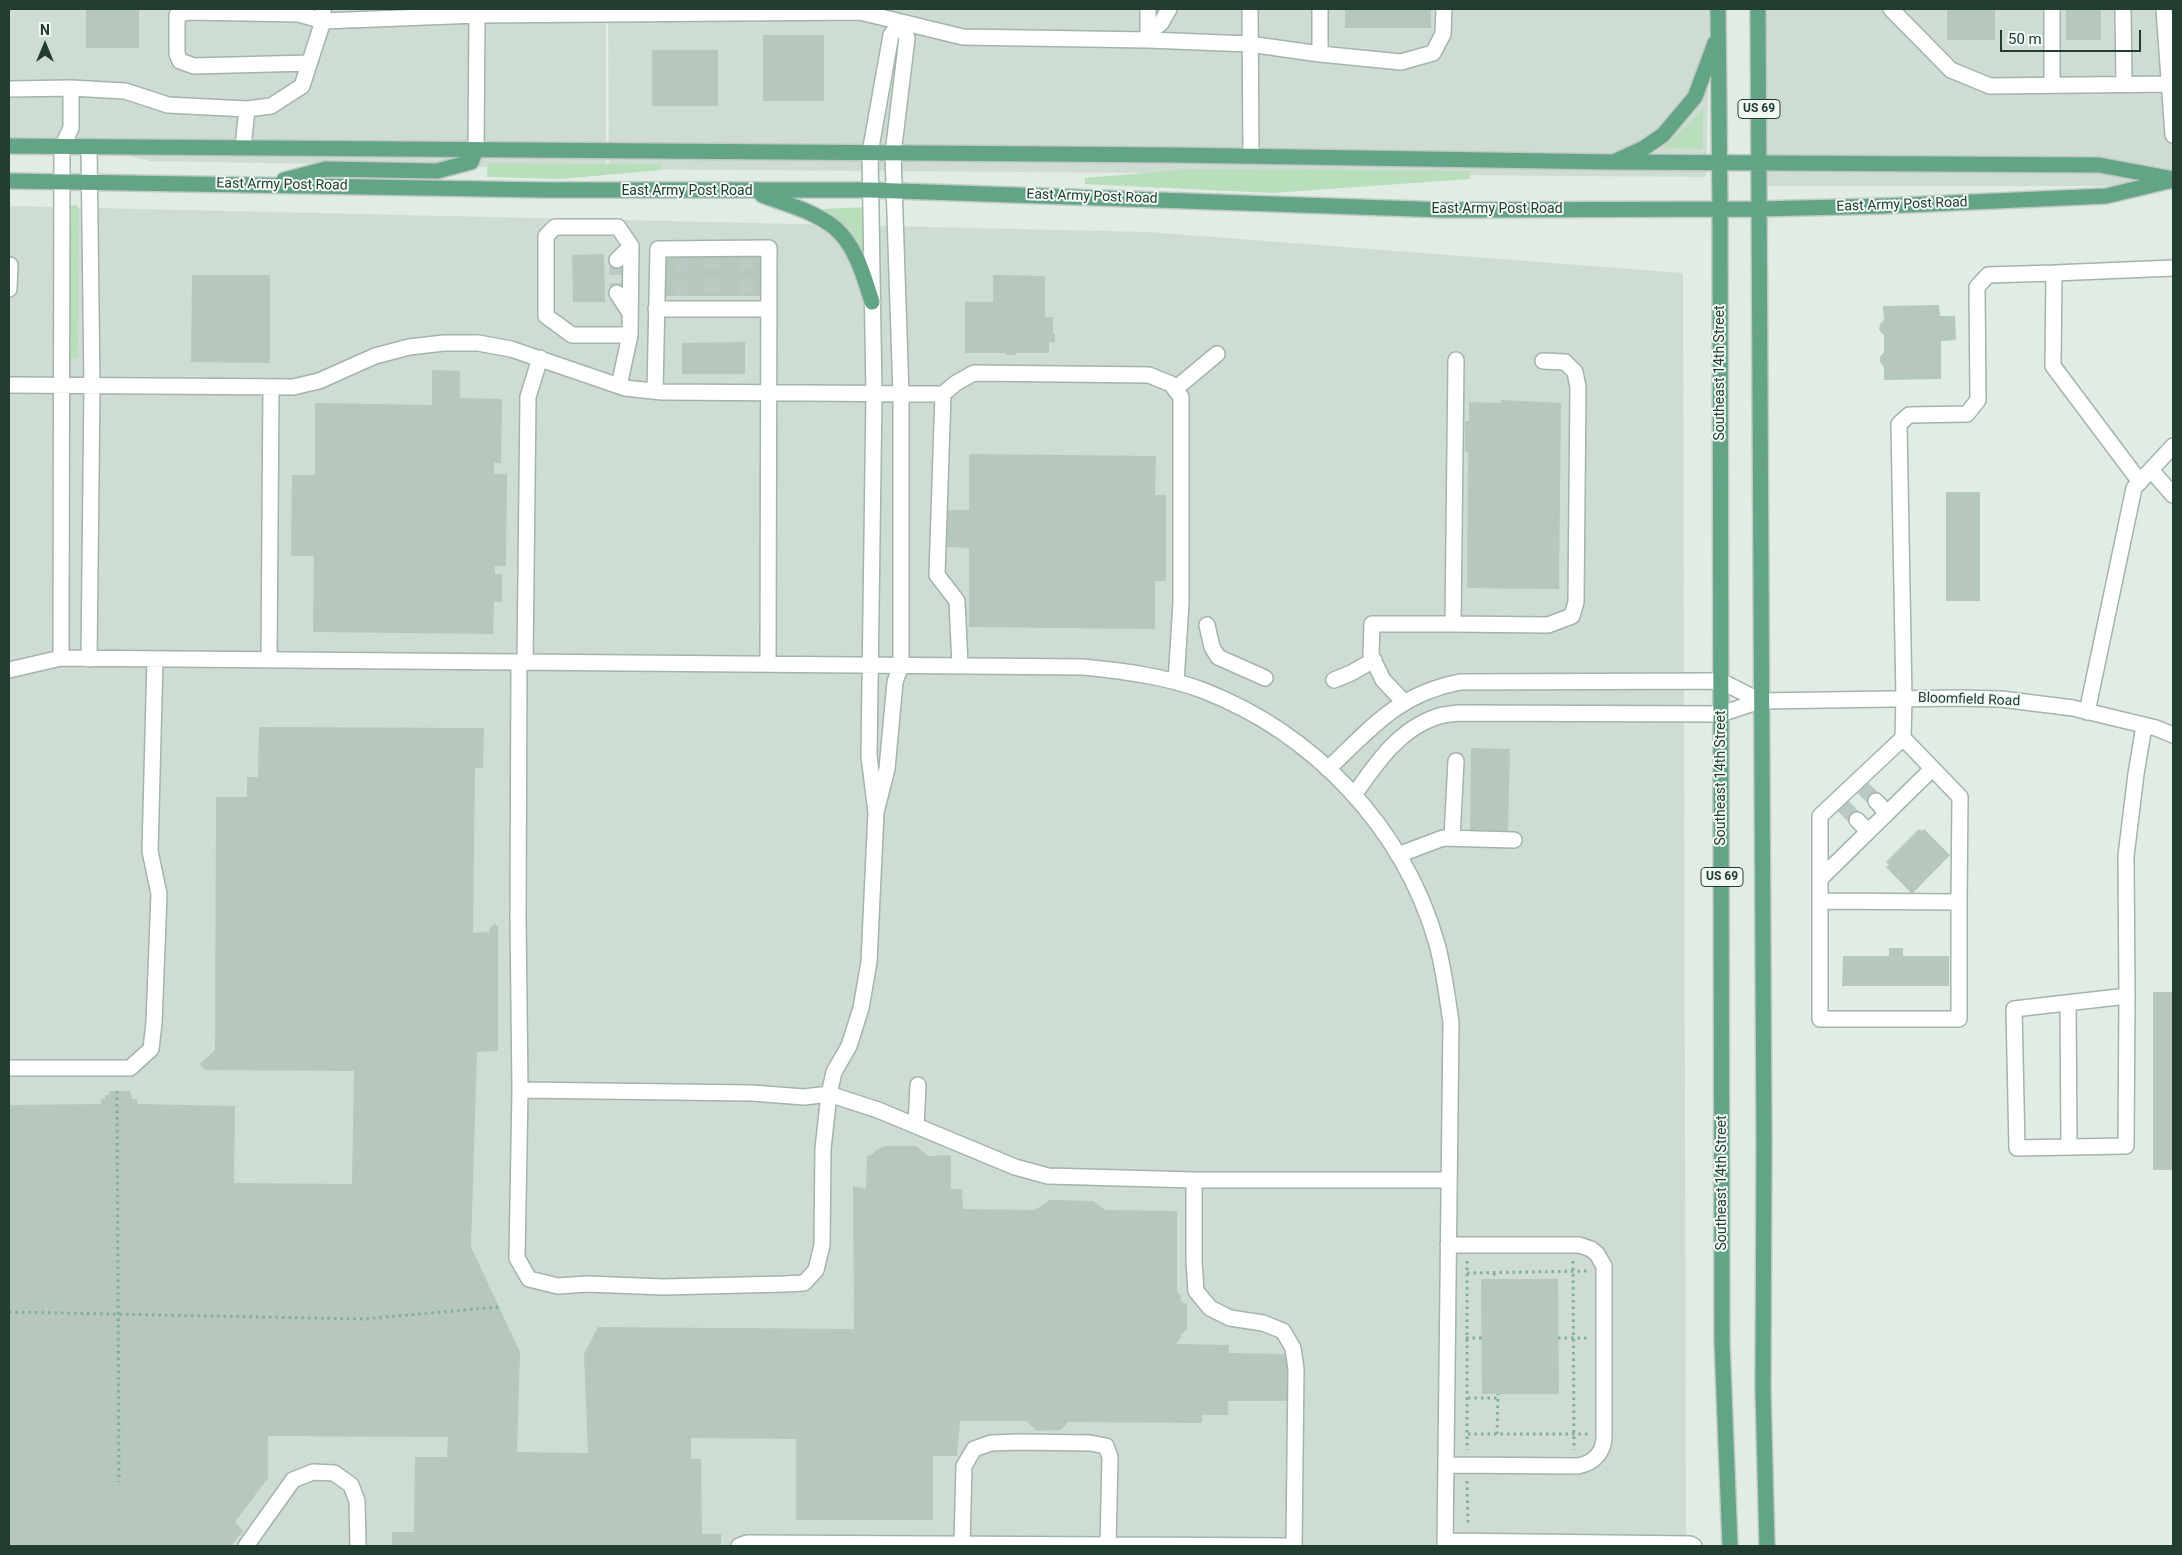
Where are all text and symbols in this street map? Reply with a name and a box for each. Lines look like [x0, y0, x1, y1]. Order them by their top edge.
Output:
north arrow [20, 20, 70, 70]
scale bar [2002, 20, 2143, 52]
text: N [40, 22, 50, 38]
text: 50 m [2008, 30, 2042, 48]
road number: US 69 [1738, 100, 1780, 118]
street label: East Army Post Road [216, 175, 348, 195]
street label: East Army Post Road [621, 183, 753, 199]
street label: East Army Post Road [1026, 186, 1158, 208]
street label: East Army Post Road [1836, 194, 1968, 216]
street label: East Army Post Road [1431, 201, 1563, 217]
street label: Southeast 14th Street [1712, 305, 1728, 441]
street label: Bloomfield Road [1918, 690, 2020, 710]
street label: Southeast 14th Street [1713, 710, 1729, 846]
road number: US 69 [1701, 868, 1743, 886]
street label: Southeast 14th Street [1714, 1115, 1730, 1251]

